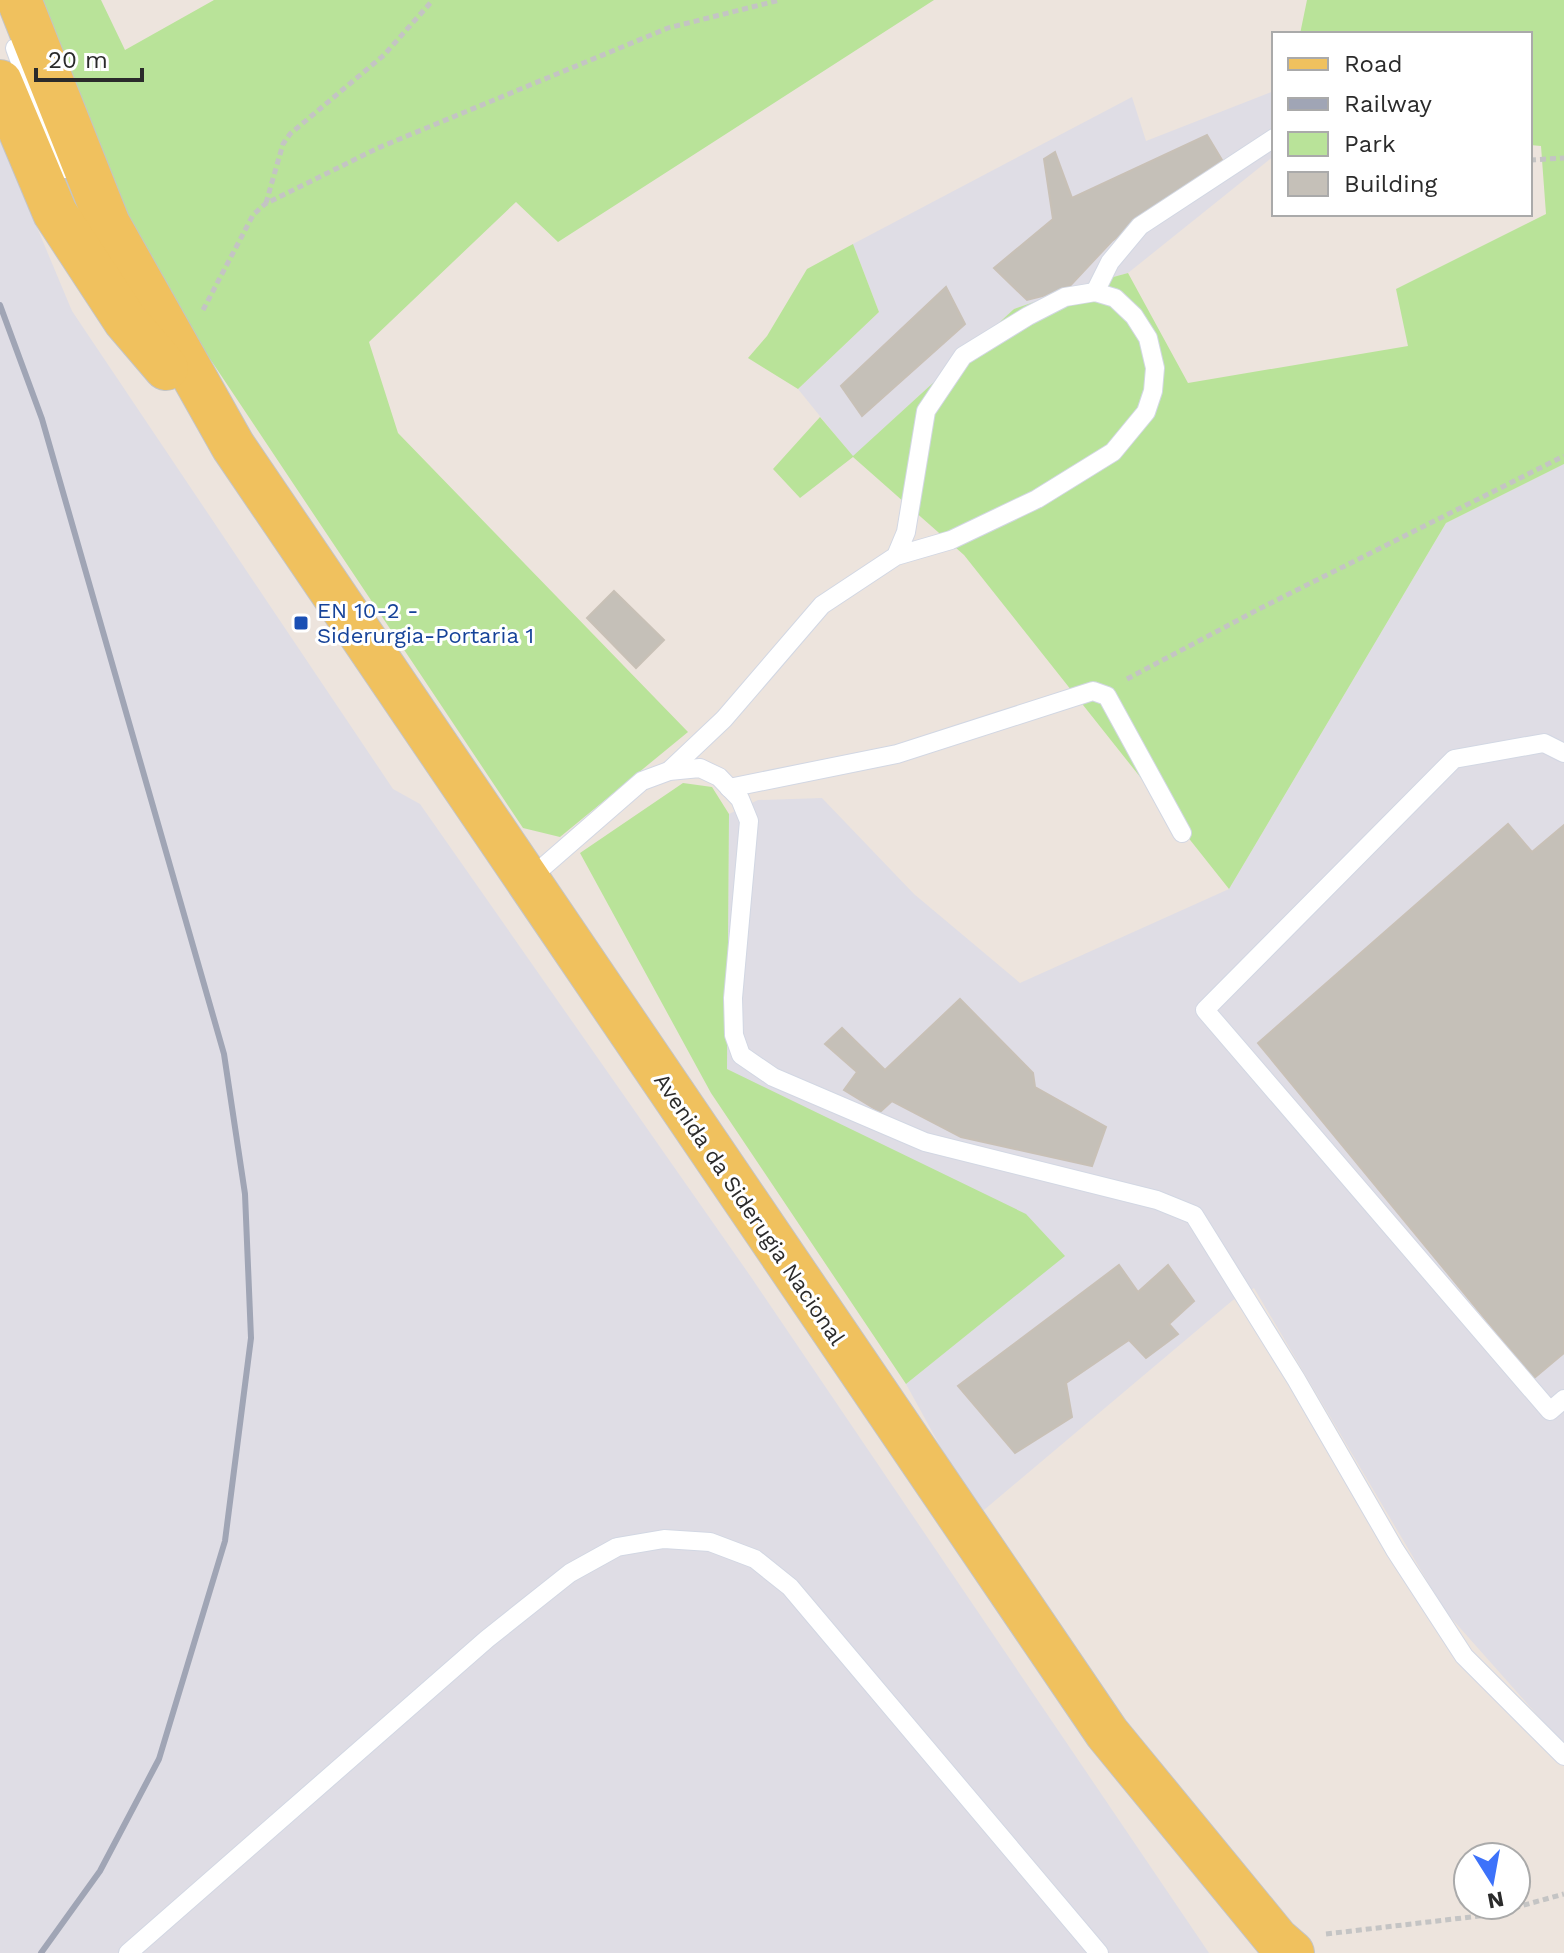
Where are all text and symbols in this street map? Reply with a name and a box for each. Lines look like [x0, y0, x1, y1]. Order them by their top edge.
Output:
scale bar [36, 32, 142, 82]
legend [1272, 32, 1532, 216]
text: 20 m [48, 46, 108, 74]
text: Road [1344, 50, 1403, 78]
text: Railway [1344, 90, 1433, 118]
text: Park [1344, 130, 1396, 158]
text: Building [1344, 170, 1437, 198]
place label: EN 10-2 - Siderurgia-Portaria 1 [317, 598, 534, 648]
marker: EN 10-2 - Siderurgia-Portaria 1 [292, 614, 310, 632]
street label: Avenida da Siderugia Nacional [649, 1069, 850, 1350]
north arrow [1452, 1841, 1532, 1921]
text: N [1485, 1886, 1506, 1914]

